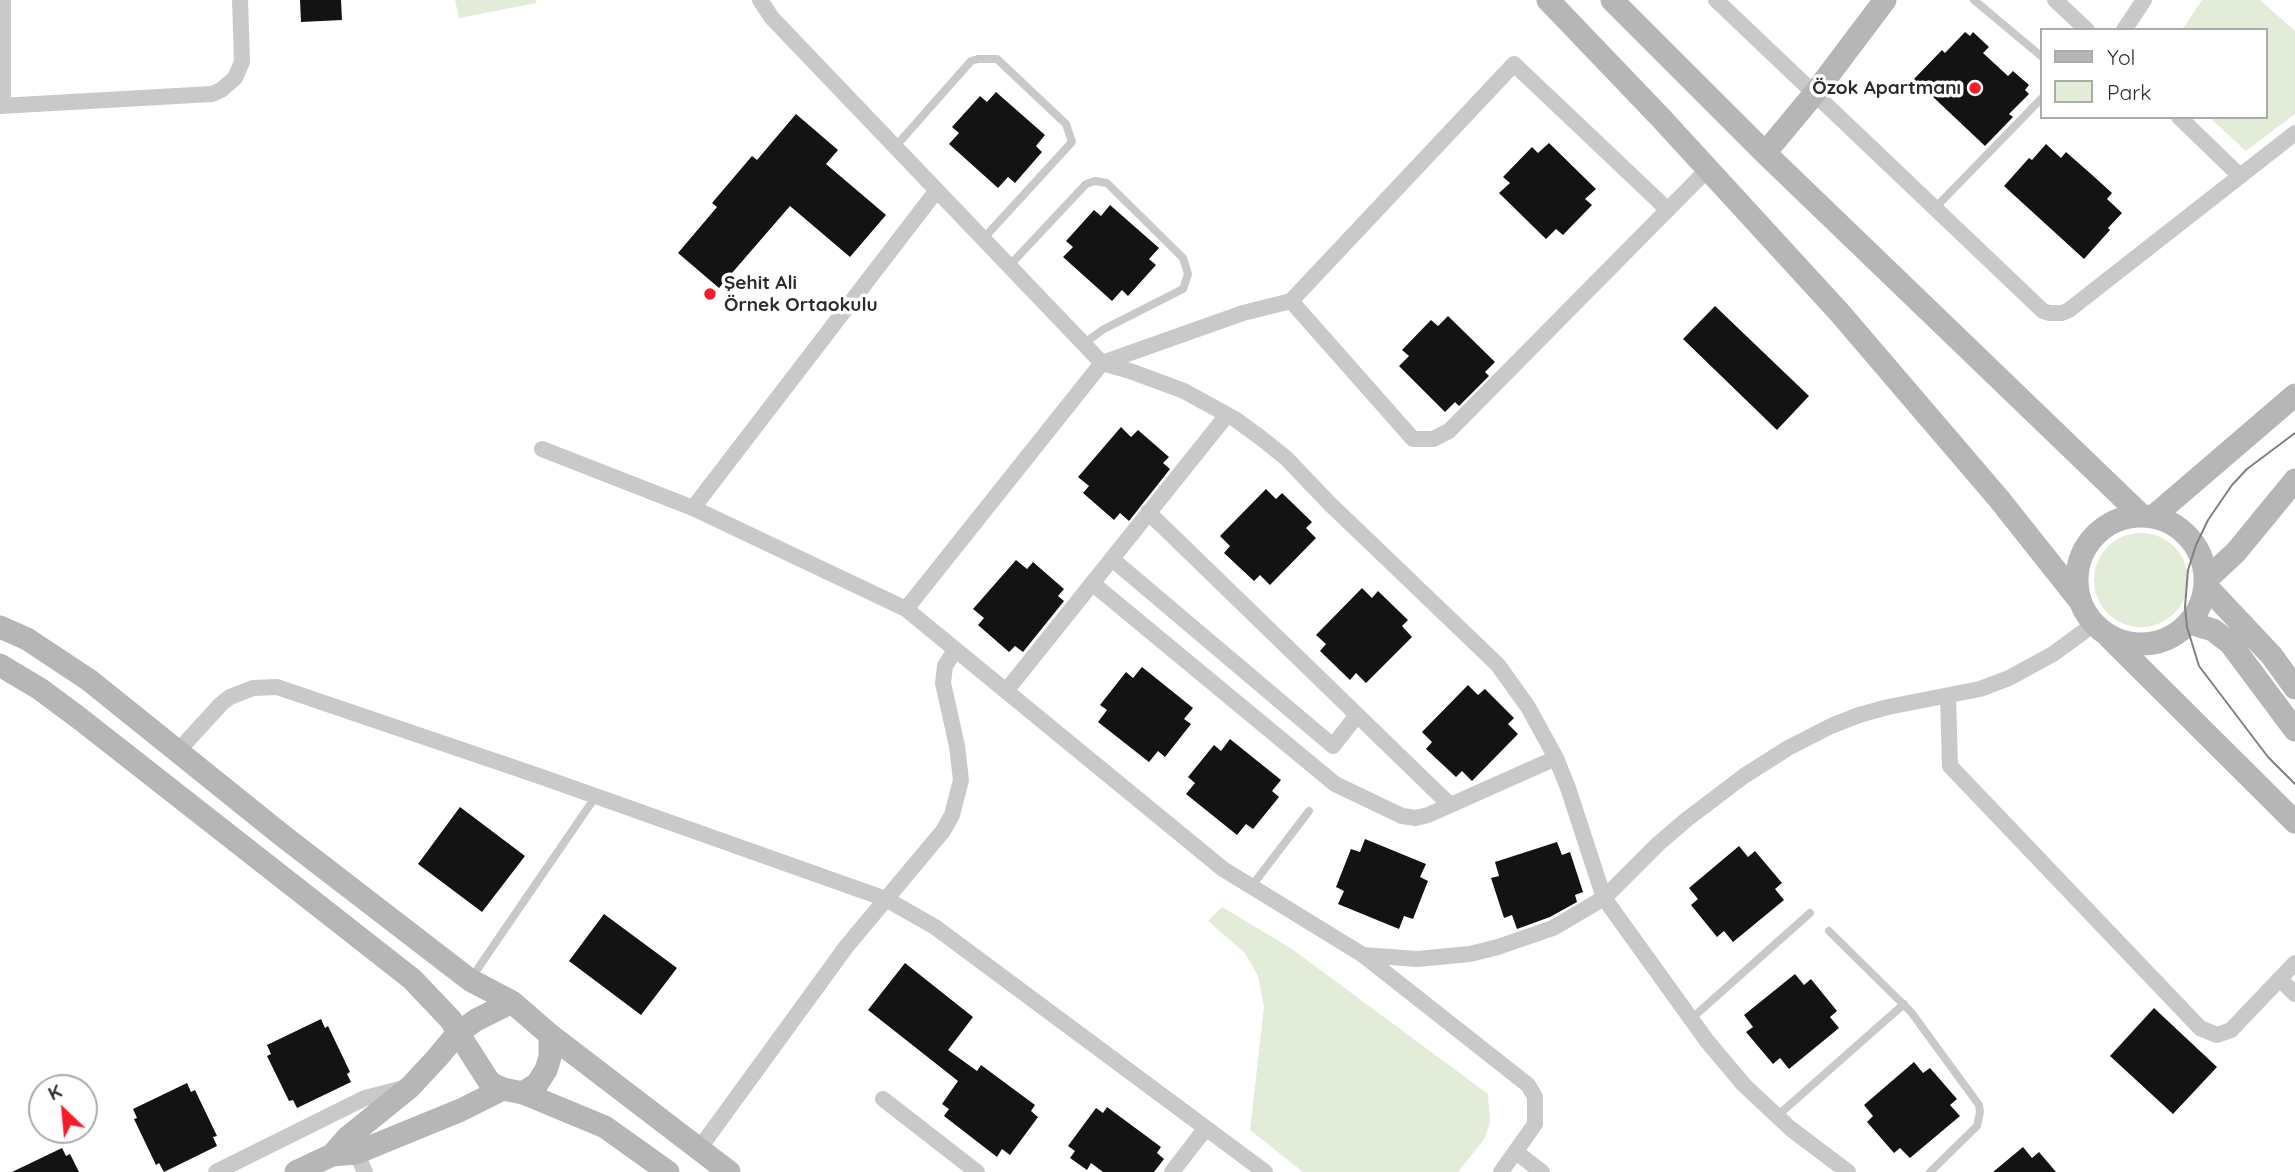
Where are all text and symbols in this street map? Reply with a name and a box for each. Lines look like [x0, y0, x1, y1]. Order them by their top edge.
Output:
legend [2039, 28, 2267, 119]
text: Yol [2107, 44, 2135, 70]
place label: Özok Apartmanı [1812, 77, 1961, 99]
text: Park [2107, 79, 2151, 105]
marker: Özok Apartmanı [1967, 80, 1983, 96]
place label: Şehit Ali Örnek Ortaokulu [724, 272, 878, 316]
marker: Şehit Ali Örnek Ortaokulu [702, 286, 718, 302]
north arrow [28, 1074, 98, 1144]
text: K [44, 1078, 66, 1105]

